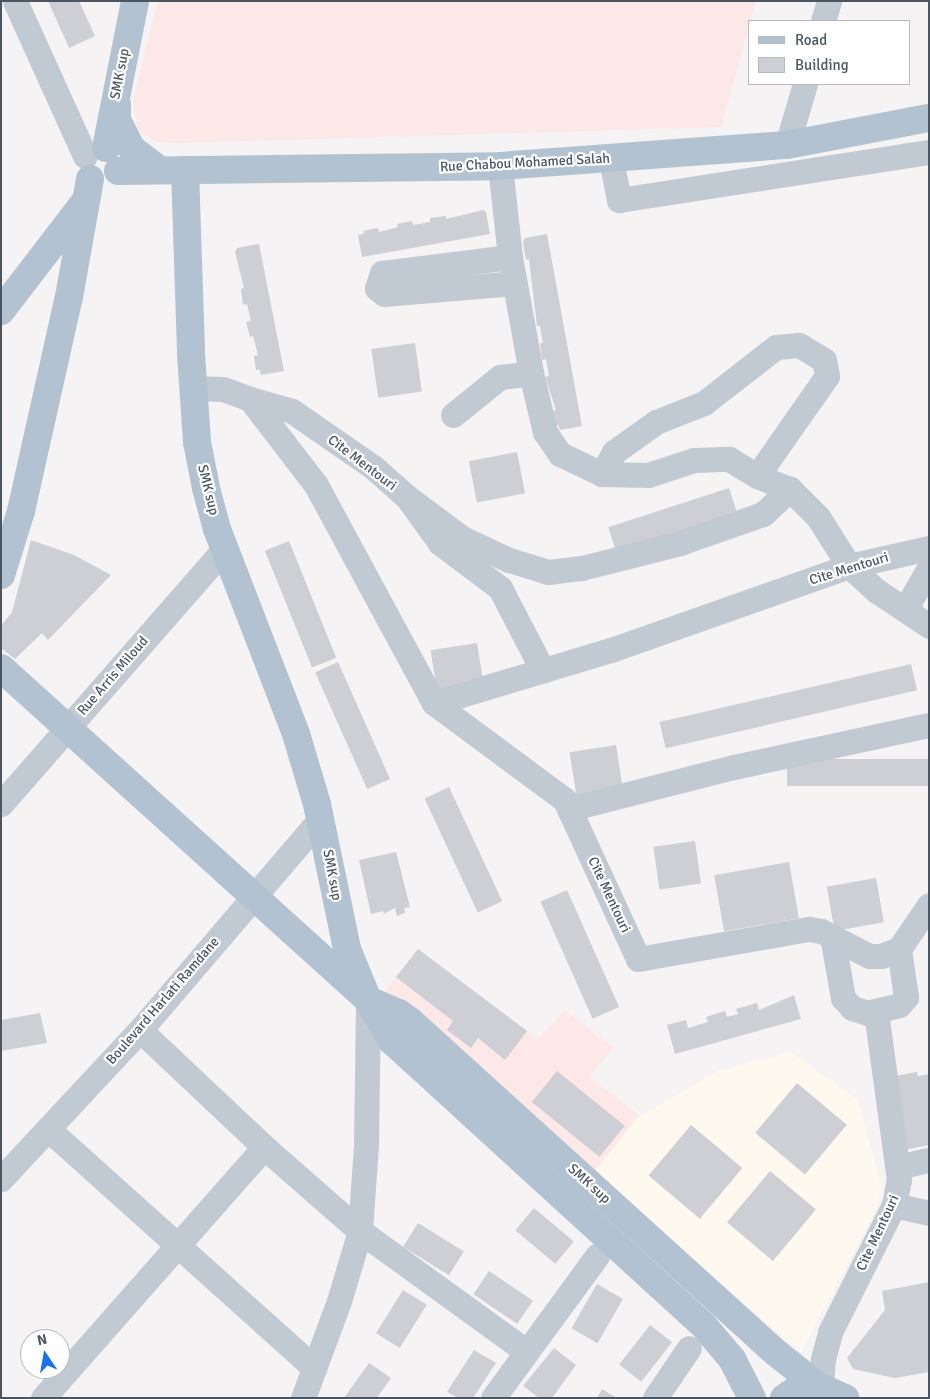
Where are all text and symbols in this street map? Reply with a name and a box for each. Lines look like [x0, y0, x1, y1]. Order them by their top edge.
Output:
legend [748, 20, 910, 85]
text: Road [795, 31, 827, 49]
street label: SMK sup [107, 47, 133, 101]
text: Building [795, 56, 849, 74]
street label: Rue Chabou Mohamed Salah [440, 150, 610, 176]
street label: Cite Mentouri [324, 432, 400, 494]
street label: SMK sup [194, 463, 222, 517]
street label: Cite Mentouri [807, 549, 891, 589]
street label: Rue Arris Miloud [74, 633, 152, 719]
street label: SMK sup [319, 848, 345, 902]
street label: Cite Mentouri [584, 854, 634, 936]
street label: Boulevard Harlati Ramdane [103, 934, 223, 1068]
street label: SMK sup [564, 1161, 614, 1207]
street label: Cite Mentouri [853, 1192, 903, 1274]
north arrow [20, 1329, 70, 1379]
text: N [35, 1330, 49, 1349]

